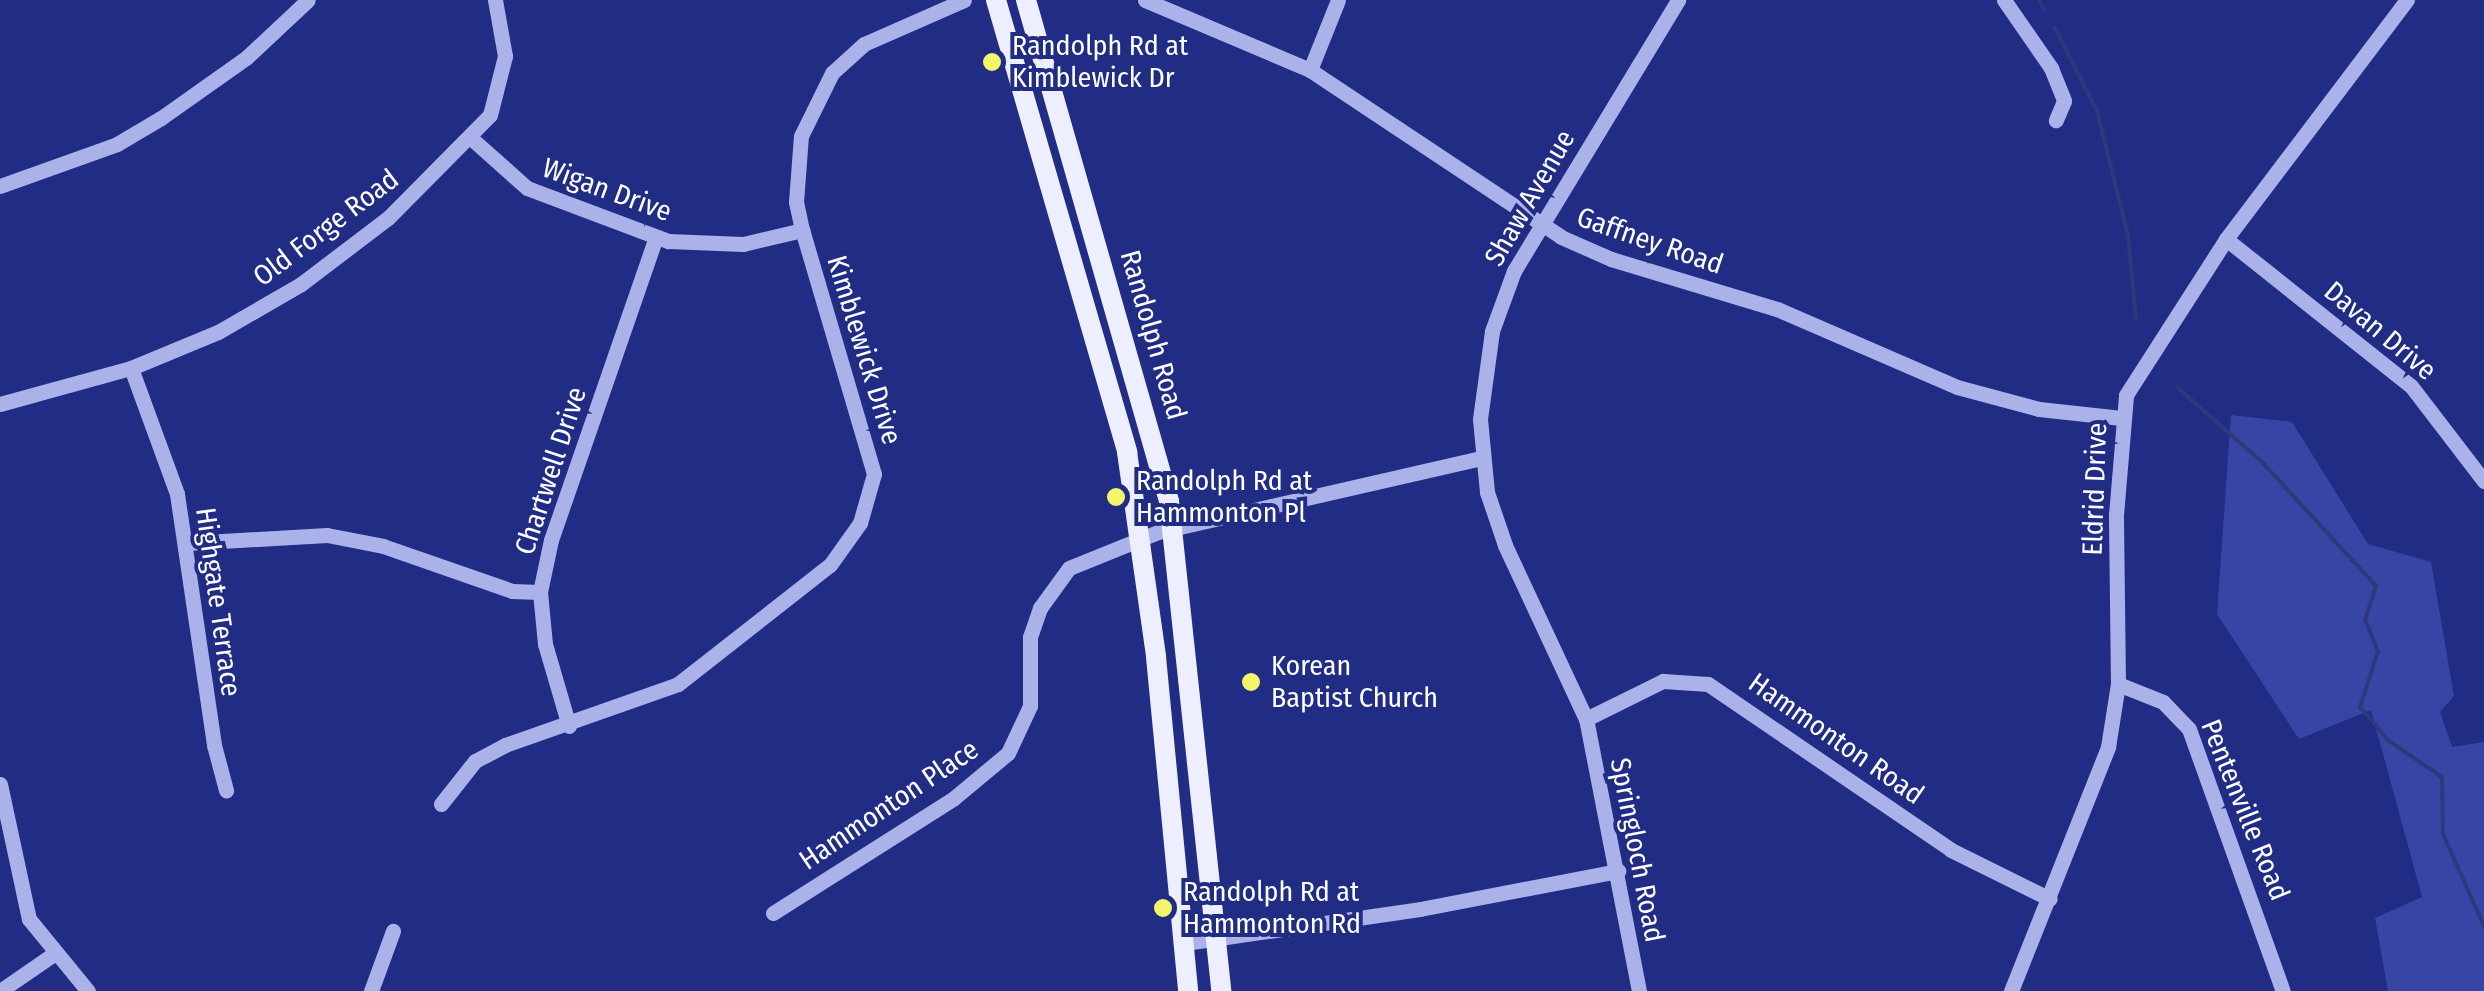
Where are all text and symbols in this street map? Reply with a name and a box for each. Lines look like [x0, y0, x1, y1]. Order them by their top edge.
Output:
place label: Randolph Rd at Kimblewick Dr [1012, 29, 1188, 95]
marker: Randolph Rd at Kimblewick Dr [981, 51, 1003, 73]
street label: Shaw Avenue [1478, 124, 1582, 272]
street label: Wigan Drive [538, 151, 676, 229]
street label: Old Forge Road [247, 163, 405, 293]
street label: Gaffney Road [1572, 200, 1728, 282]
street label: Randolph Road [1113, 246, 1193, 424]
street label: Kimblewick Drive [819, 252, 909, 448]
street label: Davan Drive [2317, 275, 2443, 387]
street label: Chartwell Drive [508, 383, 594, 559]
street label: Eldrid Drive [2076, 422, 2114, 556]
place label: Randolph Rd at Hammonton Pl [1136, 464, 1312, 530]
marker: Randolph Rd at Hammonton Pl [1105, 486, 1127, 508]
street label: Highgate Terrace [188, 505, 248, 699]
place label: Korean Baptist Church [1271, 649, 1438, 715]
street label: Hammonton Road [1742, 666, 1930, 812]
marker: Korean Baptist Church [1240, 671, 1262, 693]
street label: Pentenville Road [2193, 715, 2297, 905]
street label: Hammonton Place [793, 733, 985, 877]
street label: Springloch Road [1603, 755, 1671, 945]
place label: Randolph Rd at Hammonton Rd [1183, 875, 1361, 941]
marker: Randolph Rd at Hammonton Rd [1152, 897, 1174, 919]

